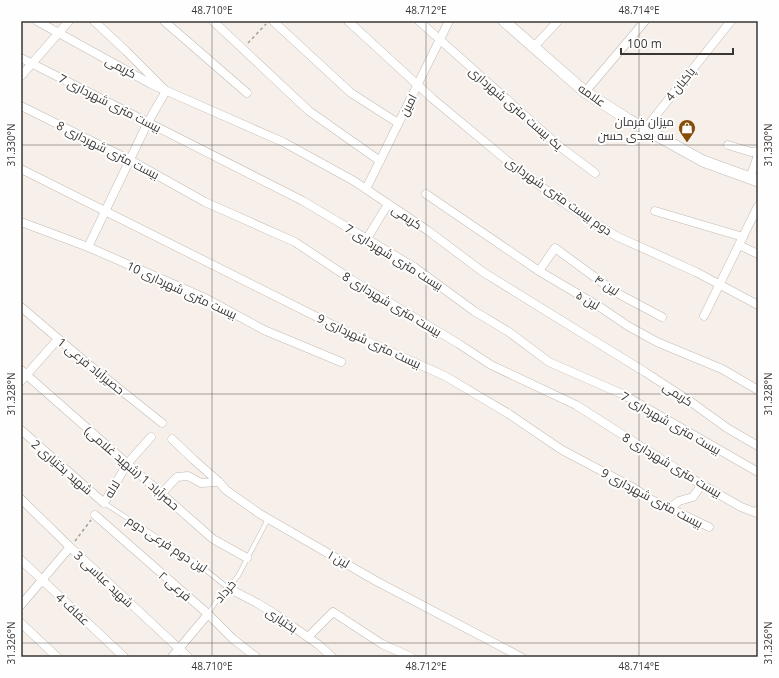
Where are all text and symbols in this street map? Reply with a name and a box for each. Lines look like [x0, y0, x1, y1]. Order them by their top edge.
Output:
text: 48.710°E [191, 3, 233, 17]
text: 48.712°E [405, 3, 447, 17]
text: 48.714°E [618, 3, 660, 17]
scale bar [621, 30, 733, 56]
text: 100 m [627, 35, 662, 52]
street label: کریمی [102, 52, 140, 82]
street label: یک بیست متری شهرداری [465, 62, 567, 154]
street label: پاکبان 4 [661, 63, 700, 105]
street label: بیست متری شهرداری 7 [56, 70, 164, 136]
street label: علامه [575, 79, 609, 111]
street label: امین [395, 91, 421, 119]
place label: میزان فرمان سه بعدی حسن [598, 113, 674, 144]
street label: بیست متری شهرداری 8 [54, 117, 162, 183]
shop icon: میزان فرمان سه بعدی حسن [677, 118, 697, 143]
text: 31.330°N [4, 123, 18, 167]
text: 31.330°N [761, 123, 775, 167]
street label: دوم بیست متری شهرداری [503, 153, 616, 239]
street label: کریمی [389, 201, 425, 233]
street label: بیست متری شهرداری 7 [342, 220, 446, 294]
street label: بیست متری شهرداری 10 [124, 257, 240, 323]
street label: بیست متری شهرداری 8 [339, 268, 445, 340]
street label: لین ۴ [591, 271, 623, 299]
street label: لین ۵ [573, 286, 603, 314]
street label: بیست متری شهرداری 9 [314, 309, 424, 373]
street label: حصیرآباد فرعی 1 [54, 334, 128, 398]
text: 31.328°N [4, 372, 18, 416]
text: 31.328°N [761, 372, 775, 416]
street label: کریمی [660, 378, 696, 410]
street label: بیست متری شهرداری 7 [618, 387, 724, 459]
street label: حصرآباد 1 (شهید غلامی) [81, 422, 183, 514]
street label: بیست متری شهرداری 8 [619, 429, 725, 501]
street label: شهید بختیاری 2 [28, 436, 96, 498]
street label: بیست متری شهرداری 9 [598, 464, 706, 532]
street label: لاله [100, 477, 124, 501]
street label: لین دوم فرعی دوم [123, 512, 211, 576]
street label: لین ۱ [325, 546, 353, 572]
street label: شهید عباسی 3 [71, 547, 137, 611]
street label: ۲ فرعی [155, 567, 195, 605]
street label: خرداد [210, 576, 240, 606]
street label: عفاف 4 [52, 589, 94, 629]
street label: بختیاری [263, 603, 301, 637]
text: 31.326°N [4, 621, 18, 665]
text: 31.326°N [761, 621, 775, 665]
text: 48.710°E [191, 659, 233, 673]
text: 48.712°E [405, 659, 447, 673]
text: 48.714°E [618, 659, 660, 673]

